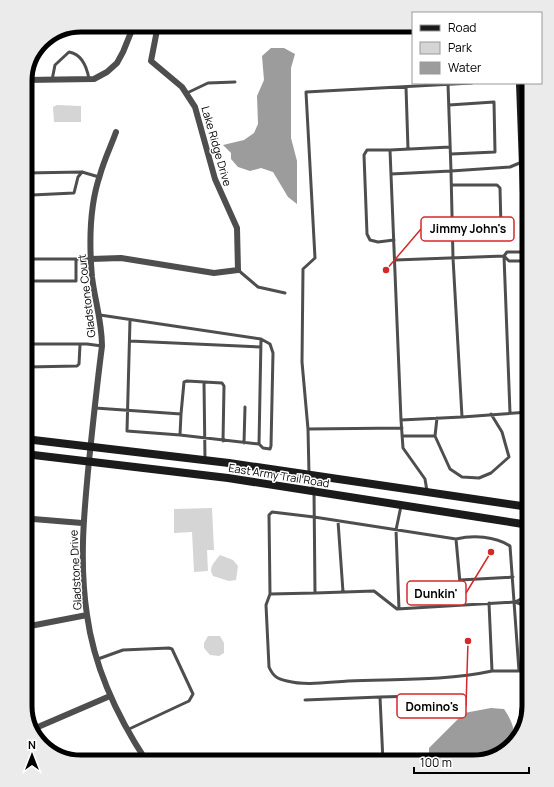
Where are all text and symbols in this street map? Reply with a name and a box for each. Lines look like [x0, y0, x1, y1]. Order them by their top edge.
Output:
legend [412, 12, 542, 84]
text: Road [448, 19, 476, 36]
text: Park [448, 39, 473, 56]
text: Water [448, 59, 482, 76]
street label: Lake Ridge Drive [198, 104, 236, 188]
callout: Jimmy John's [421, 217, 514, 241]
text: Jimmy John's [430, 220, 507, 237]
street label: Gladstone Court [73, 253, 99, 339]
street label: East Army Trail Road [227, 460, 331, 490]
street label: Gladstone Drive [65, 529, 85, 610]
callout: Dunkin' [407, 581, 466, 605]
text: Dunkin' [414, 585, 458, 602]
callout: Domino's [397, 694, 466, 718]
text: Domino's [405, 698, 459, 715]
north arrow [12, 735, 52, 775]
text: N [28, 737, 36, 752]
scale bar [414, 749, 529, 775]
text: 100 m [420, 754, 452, 771]

